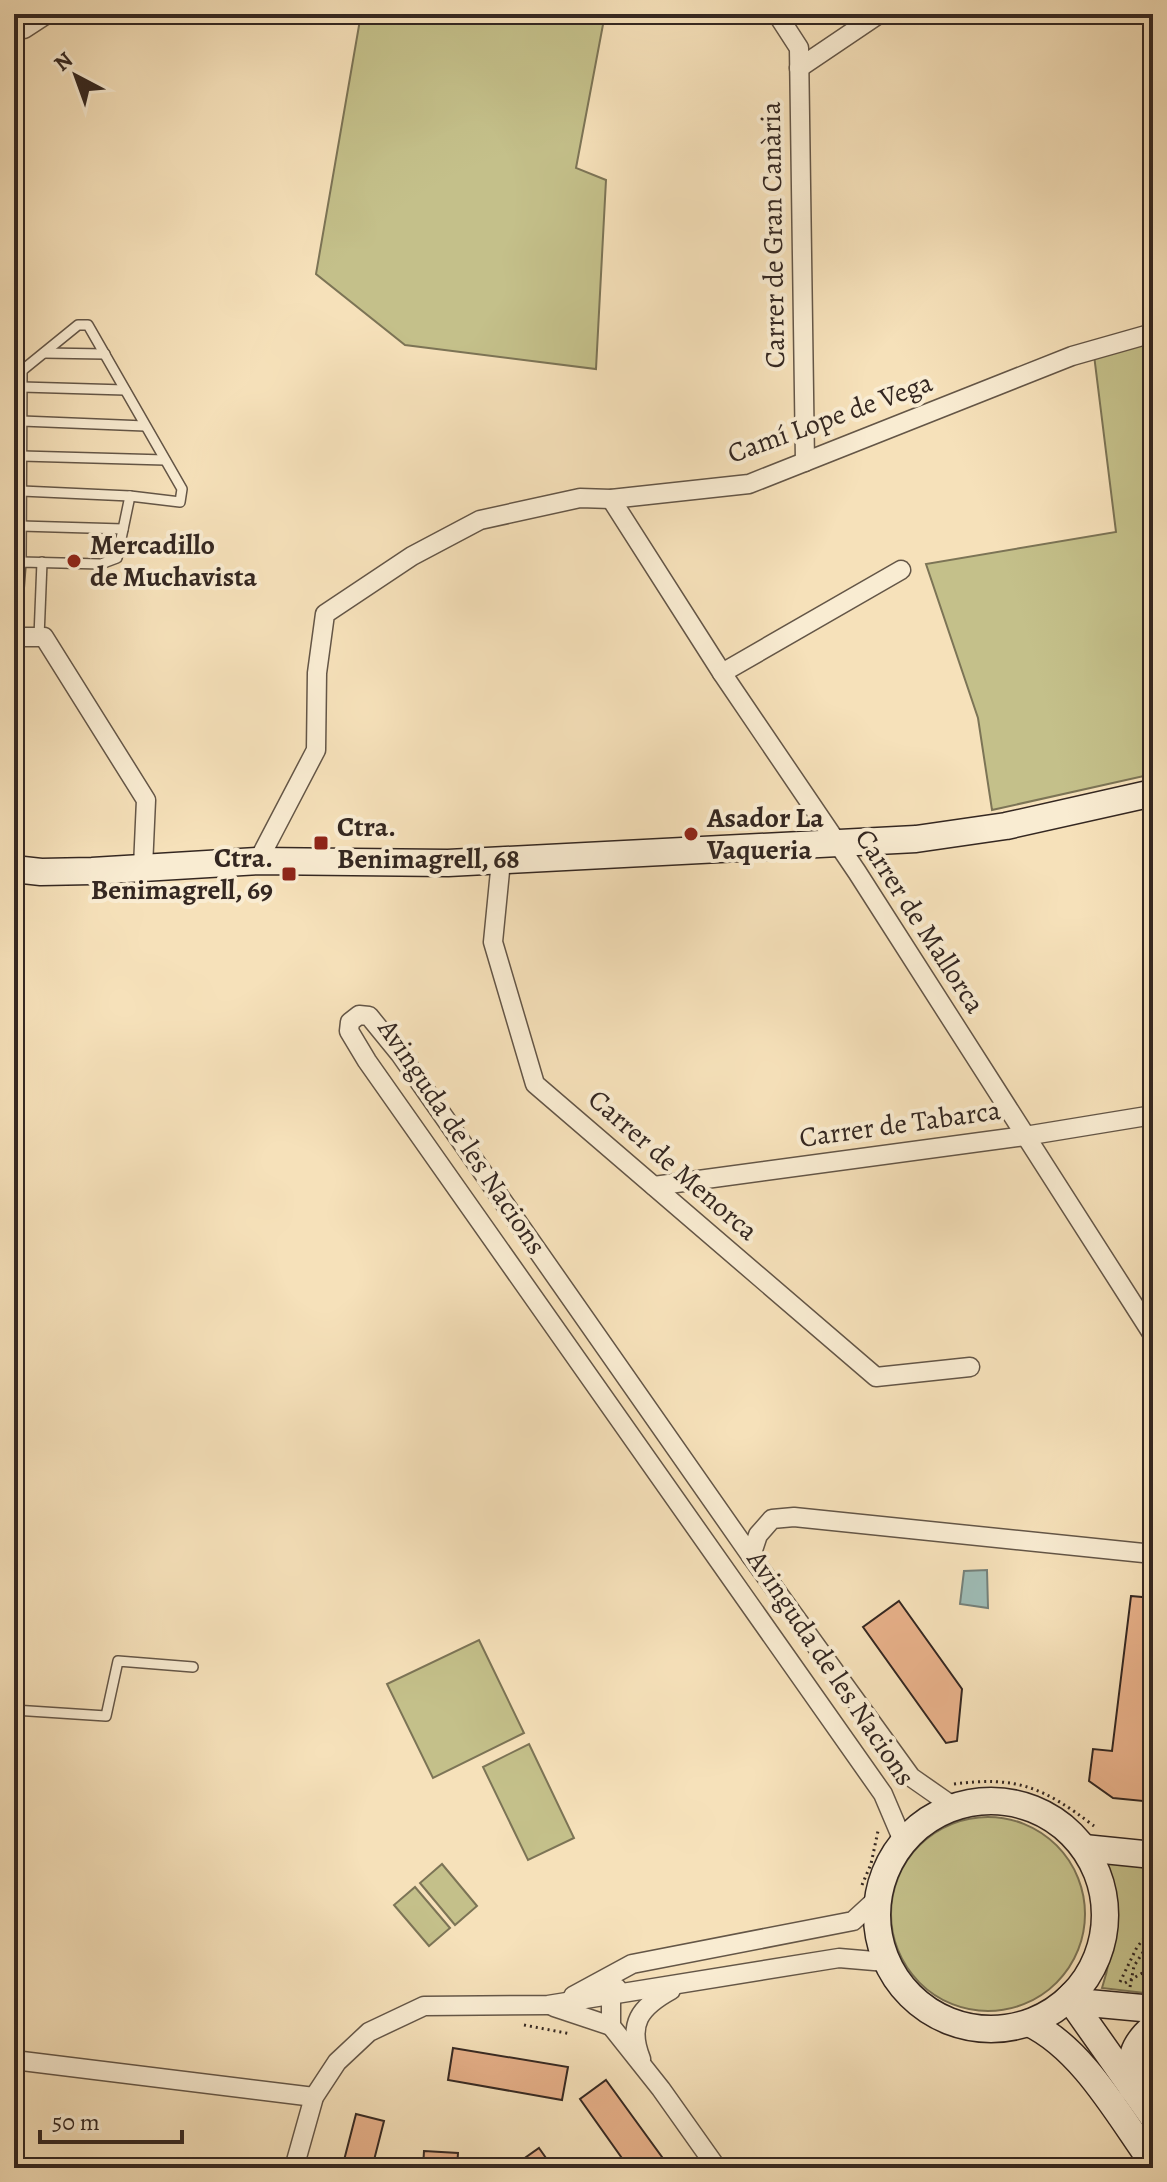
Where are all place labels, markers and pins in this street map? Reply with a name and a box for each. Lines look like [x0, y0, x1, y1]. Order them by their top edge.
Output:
place label: Mercadillo de Muchavista [90, 526, 257, 596]
marker: Mercadillo de Muchavista [65, 552, 83, 570]
place label: Asador La Vaqueria [706, 799, 824, 869]
place label: Ctra. Benimagrell, 68 [337, 808, 520, 878]
marker: Asador La Vaqueria [682, 825, 700, 843]
marker: Ctra. Benimagrell, 68 [312, 834, 330, 852]
place label: Ctra. Benimagrell, 69 [91, 839, 273, 909]
marker: Ctra. Benimagrell, 69 [280, 865, 298, 883]

